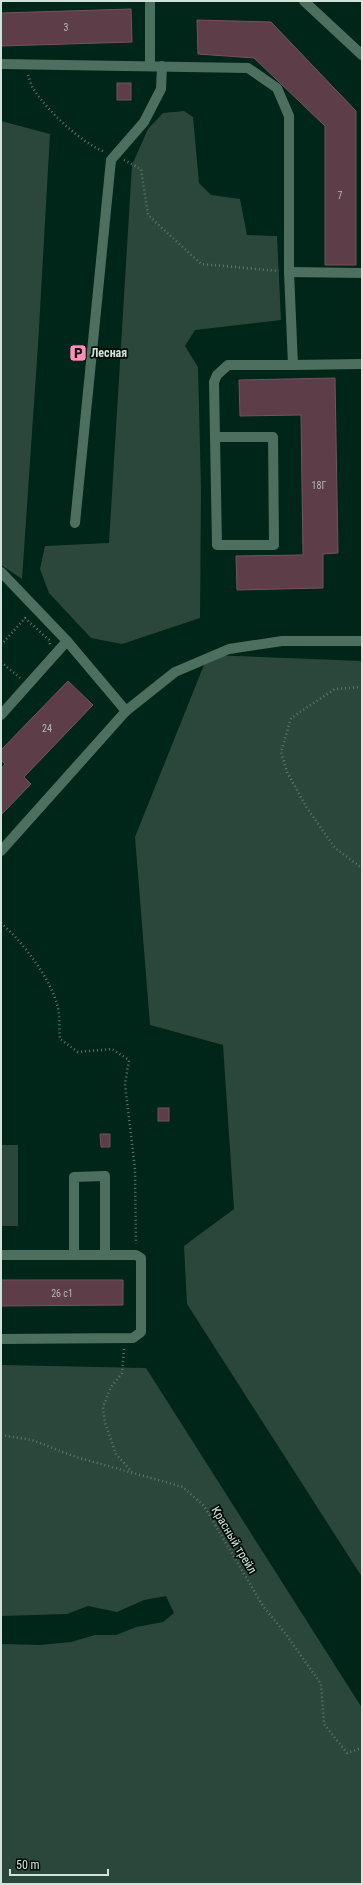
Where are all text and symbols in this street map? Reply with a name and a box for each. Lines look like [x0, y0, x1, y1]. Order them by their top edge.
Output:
house number: 3 [64, 22, 69, 33]
house number: 7 [338, 190, 343, 201]
parking icon: Лесная [68, 343, 88, 363]
place label: Лесная [91, 346, 127, 360]
house number: 18Г [312, 480, 326, 491]
house number: 24 [42, 723, 52, 734]
house number: 26 с1 [51, 1288, 73, 1299]
street label: Красный трейл [208, 1504, 260, 1576]
scale bar [10, 1851, 108, 1877]
text: 50 m [16, 1858, 40, 1872]

